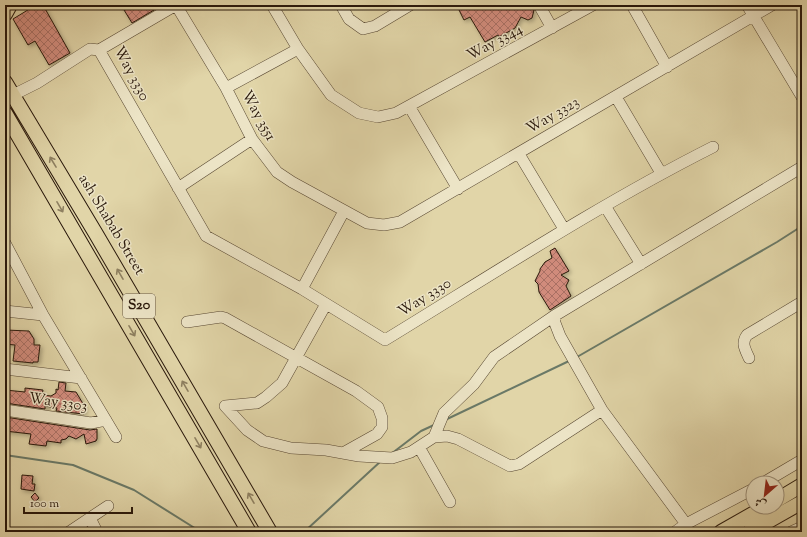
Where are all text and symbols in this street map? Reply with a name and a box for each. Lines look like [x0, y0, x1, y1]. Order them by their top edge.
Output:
street label: Way 3344 [463, 19, 527, 66]
street label: Way 3330 [108, 43, 154, 105]
street label: Way 3551 [236, 87, 280, 145]
street label: Way 3323 [522, 92, 584, 140]
one-way arrow [49, 157, 57, 168]
street label: ash Shabab Street [73, 171, 149, 279]
one-way arrow [57, 201, 65, 213]
one-way arrow [115, 268, 123, 280]
street label: Way 3330 [394, 273, 456, 323]
road number: S20 [123, 294, 155, 318]
one-way arrow [129, 325, 137, 337]
one-way arrow [181, 380, 189, 392]
street label: Way 3303 [27, 388, 89, 418]
one-way arrow [194, 437, 202, 449]
north arrow [745, 475, 785, 515]
scale bar [24, 489, 132, 515]
one-way arrow [246, 492, 254, 504]
text: ش [752, 493, 769, 513]
text: 100 m [30, 495, 59, 513]

